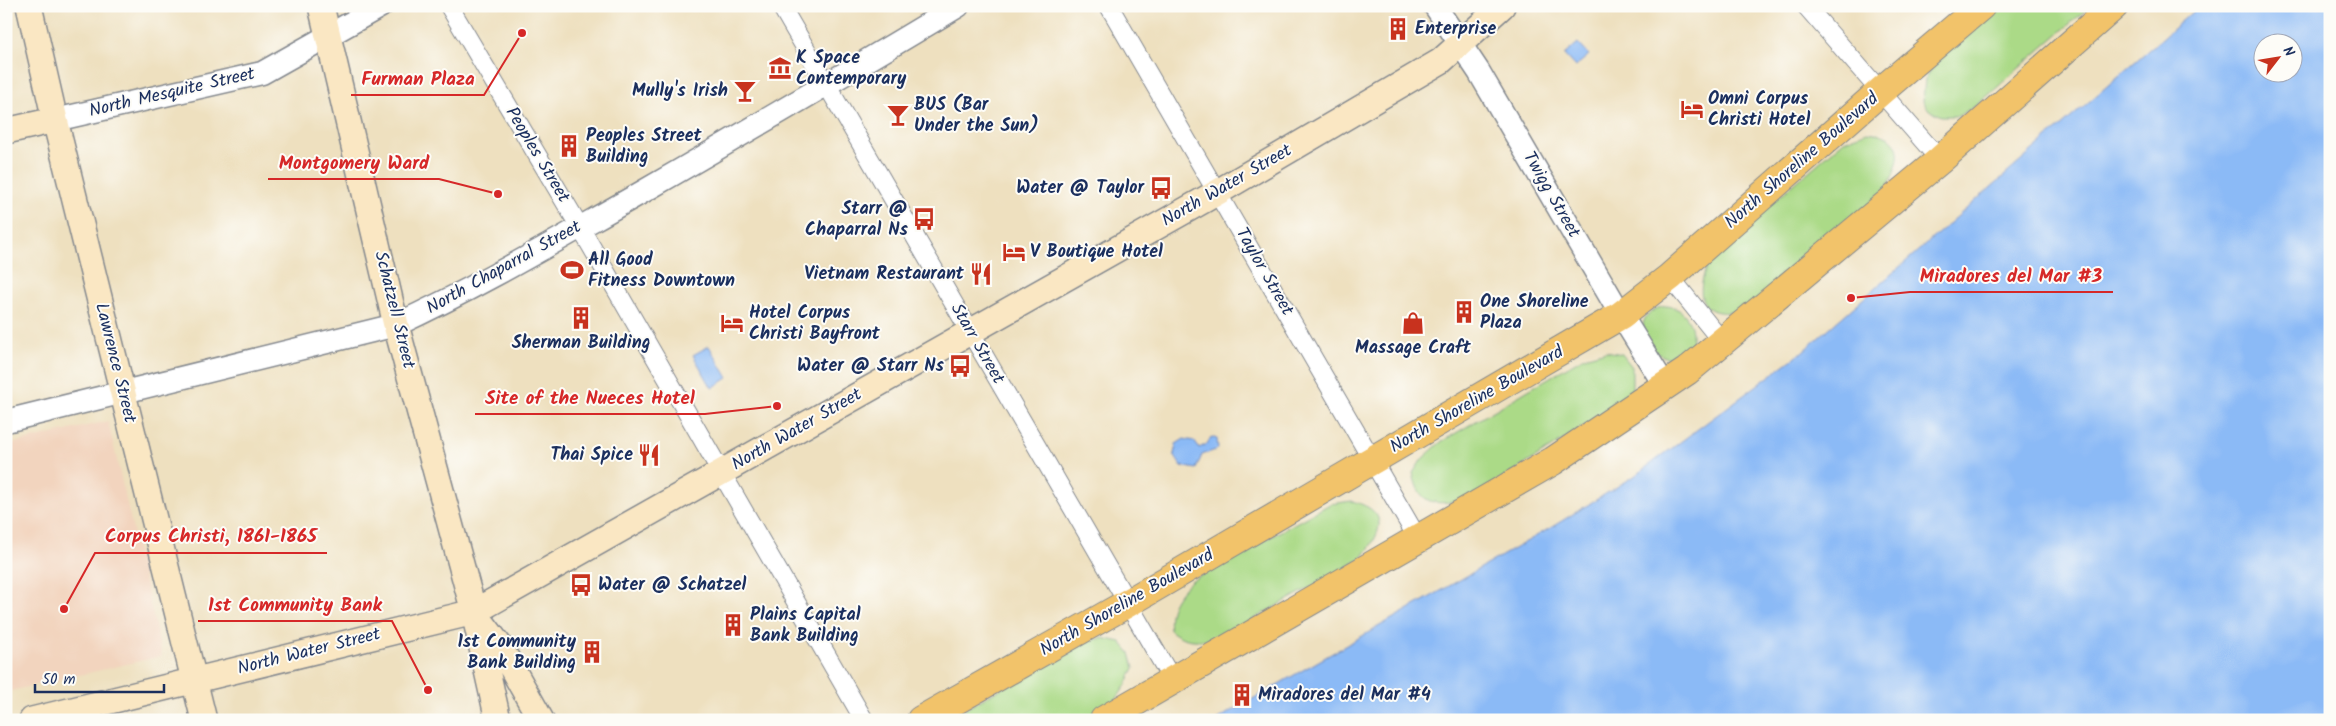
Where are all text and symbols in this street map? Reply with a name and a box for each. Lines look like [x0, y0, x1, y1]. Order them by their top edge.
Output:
place label: Enterprise [1415, 15, 1497, 44]
building icon: Enterprise [1385, 16, 1411, 42]
north arrow [2254, 32, 2304, 82]
text: N [2277, 42, 2300, 61]
place label: K Space Contemporary [796, 44, 907, 94]
museum icon: K Space Contemporary [767, 55, 793, 81]
street label: North Mesquite Street [86, 60, 259, 126]
callout: Furman Plaza [351, 61, 484, 95]
text: Furman Plaza [361, 65, 475, 95]
place label: Mully's Irish [632, 77, 728, 106]
bar icon: Mully's Irish [732, 78, 758, 104]
place label: Omni Corpus Christi Hotel [1708, 85, 1810, 135]
street label: North Shoreline Boulevard [1718, 85, 1887, 237]
place label: BUS (Bar Under the Sun) [914, 91, 1039, 141]
hotel icon: Omni Corpus Christi Hotel [1679, 96, 1705, 122]
street label: Peoples Street [497, 101, 578, 209]
bar icon: BUS (Bar Under the Sun) [885, 102, 911, 128]
place label: Peoples Street Building [586, 122, 703, 172]
building icon: Peoples Street Building [556, 133, 582, 159]
street label: North Water Street [1156, 136, 1299, 235]
callout: Montgomery Ward [268, 145, 439, 179]
street label: Twigg Street [1514, 146, 1588, 245]
text: Montgomery Ward [279, 149, 430, 179]
place label: Water @ Taylor [1016, 174, 1145, 203]
bus stop icon: Water @ Taylor [1148, 175, 1174, 201]
place label: Starr @ Chaparral Ns [805, 195, 909, 245]
bus stop icon: Starr @ Chaparral Ns [911, 206, 937, 232]
street label: North Chaparral Street [421, 213, 588, 323]
street label: Taylor Street [1227, 222, 1302, 323]
place label: V Boutique Hotel [1030, 238, 1163, 267]
hotel icon: V Boutique Hotel [1001, 239, 1027, 265]
place label: All Good Fitness Downtown [588, 246, 735, 296]
street label: Schatzell Street [365, 248, 423, 373]
sports icon: All Good Fitness Downtown [559, 257, 585, 283]
callout: Miradores del Mar #3 [1910, 258, 2113, 292]
place label: Vietnam Restaurant [804, 260, 965, 289]
restaurant icon: Vietnam Restaurant [968, 261, 994, 287]
text: Miradores del Mar #3 [1920, 262, 2102, 292]
place label: One Shoreline Plaza [1480, 288, 1589, 338]
street label: Starr Street [942, 298, 1013, 391]
place label: Hotel Corpus Christi Bayfront [749, 299, 881, 349]
building icon: One Shoreline Plaza [1451, 299, 1477, 325]
street label: Lawrence Street [86, 300, 144, 427]
building icon: Sherman Building [568, 305, 594, 331]
hotel icon: Hotel Corpus Christi Bayfront [719, 310, 745, 336]
shop icon: Massage Craft [1400, 310, 1426, 336]
place label: Sherman Building [512, 329, 650, 358]
place label: Massage Craft [1355, 334, 1472, 363]
street label: North Shoreline Boulevard [1384, 338, 1570, 462]
place label: Water @ Starr Ns [797, 352, 945, 381]
bus stop icon: Water @ Starr Ns [947, 353, 973, 379]
callout: Site of the Nueces Hotel [475, 380, 705, 414]
street label: North Water Street [726, 380, 869, 479]
text: Site of the Nueces Hotel [485, 384, 696, 414]
place label: Thai Spice [550, 441, 633, 470]
restaurant icon: Thai Spice [636, 442, 662, 468]
callout: Corpus Christi, 1861-1865 [95, 519, 327, 553]
text: Corpus Christi, 1861-1865 [105, 522, 318, 552]
street label: North Shoreline Boulevard [1034, 541, 1220, 665]
place label: Water @ Schatzel [598, 571, 747, 600]
bus stop icon: Water @ Schatzel [568, 572, 594, 598]
callout: 1st Community Bank [198, 587, 392, 621]
text: 1st Community Bank [208, 591, 383, 621]
place label: Plains Capital Bank Building [750, 601, 861, 651]
building icon: Plains Capital Bank Building [720, 612, 746, 638]
street label: North Water Street [234, 620, 385, 684]
place label: 1st Community Bank Building [457, 628, 577, 678]
building icon: 1st Community Bank Building [579, 639, 605, 665]
scale bar [35, 661, 164, 693]
text: 50 m [42, 668, 76, 692]
place label: Miradores del Mar #4 [1258, 681, 1431, 710]
building icon: Miradores del Mar #4 [1229, 682, 1255, 708]

